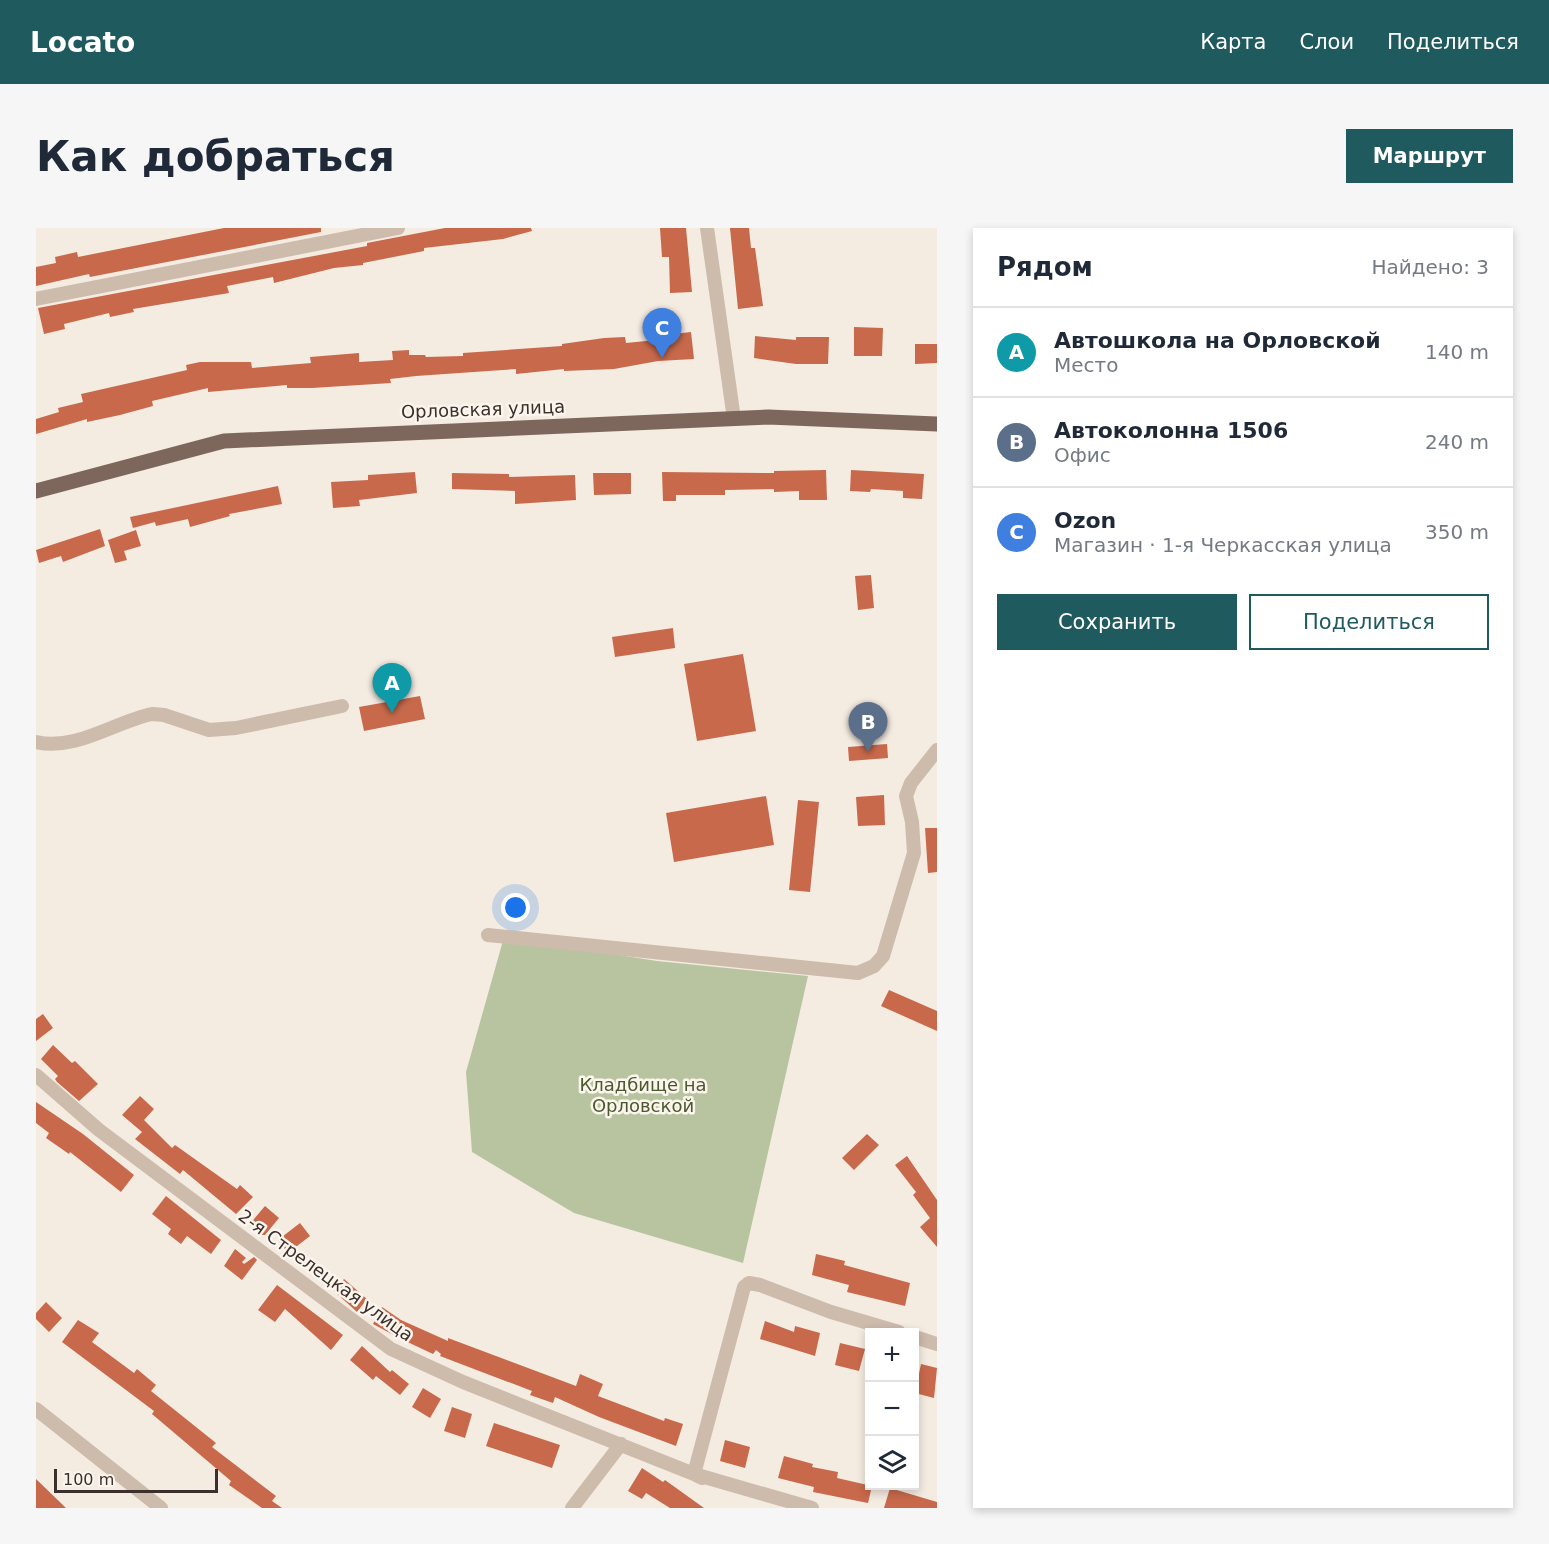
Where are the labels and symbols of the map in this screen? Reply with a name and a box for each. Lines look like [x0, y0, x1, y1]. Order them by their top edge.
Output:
pin: C [642, 308, 682, 358]
street label: Орловская улица [401, 396, 565, 422]
pin: A [372, 664, 412, 713]
pin: B [848, 702, 888, 752]
your location [501, 893, 530, 922]
park label: Кладбище на Орловской [579, 1074, 707, 1116]
street label: 2-я Стрелецкая улица [235, 1205, 417, 1345]
scale bar [54, 1466, 218, 1494]

